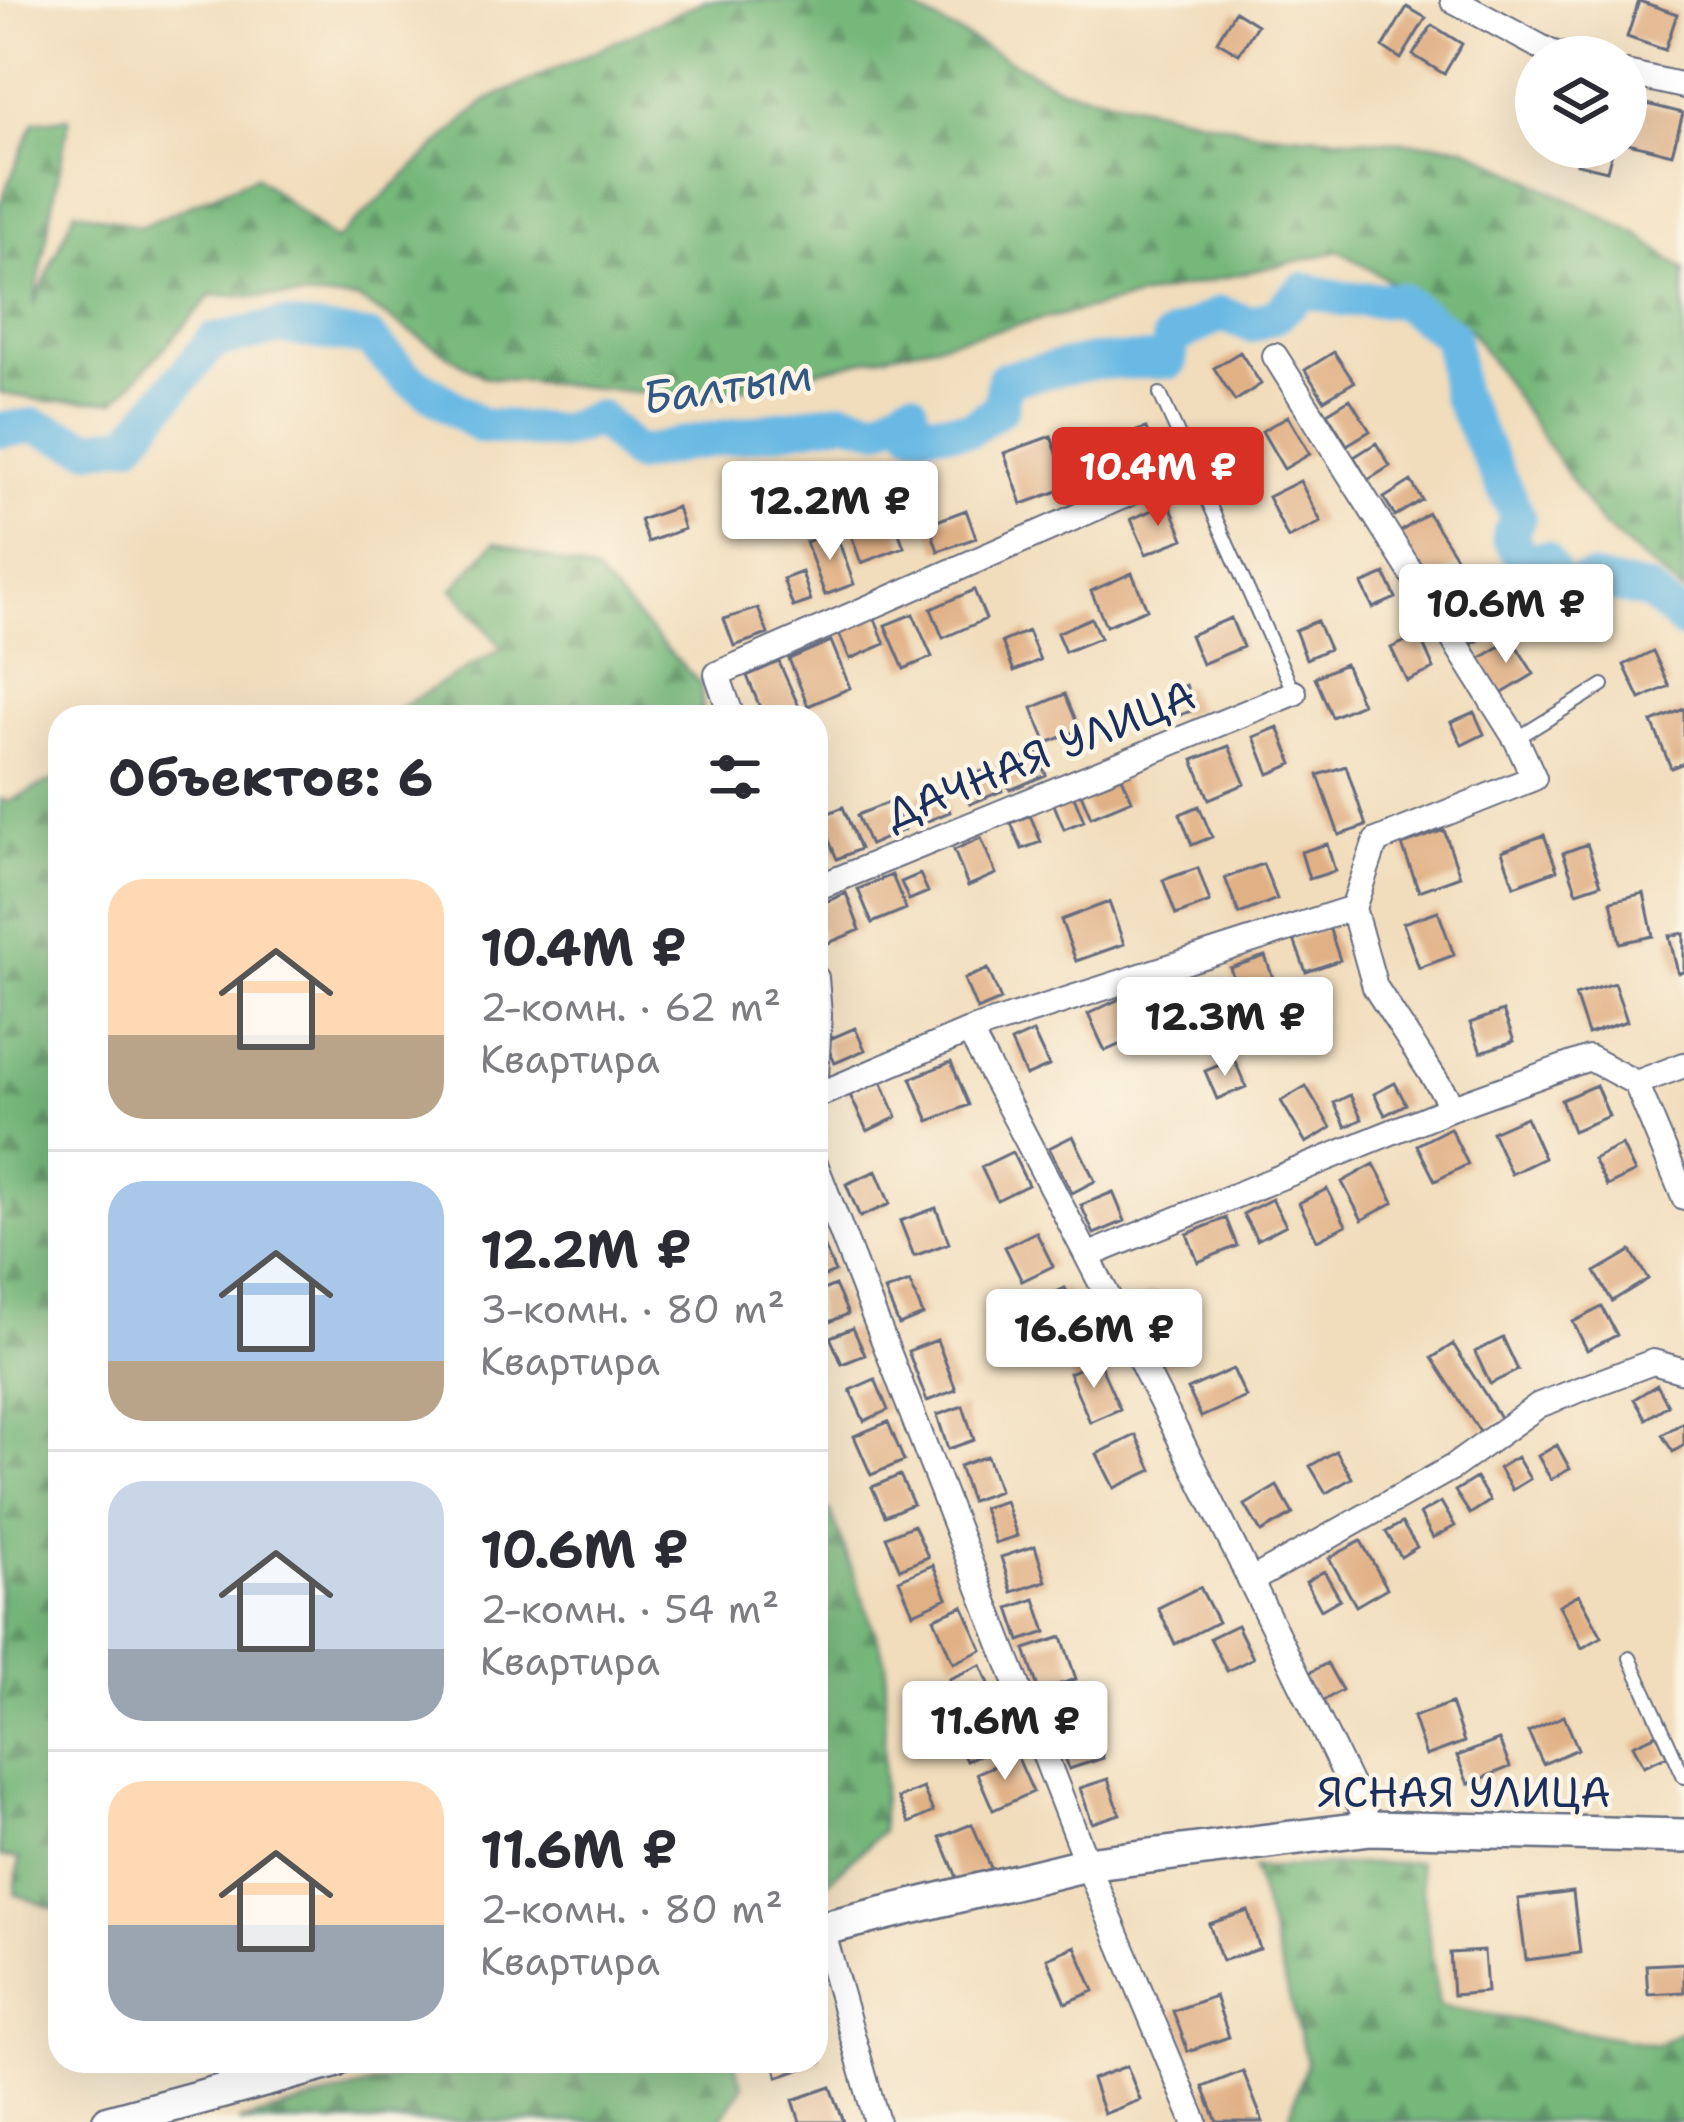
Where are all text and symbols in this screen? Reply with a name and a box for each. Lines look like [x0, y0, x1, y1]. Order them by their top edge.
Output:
map controls [1515, 36, 1647, 168]
button: layers [1515, 36, 1647, 168]
water label: Балтым [638, 344, 816, 428]
pin: 10.4M ₽ [1047, 427, 1269, 529]
text: 10.4M ₽ [1079, 440, 1237, 492]
pin: 12.2M ₽ [719, 461, 941, 563]
text: 12.2M ₽ [749, 474, 911, 526]
pin: 10.6M ₽ [1395, 564, 1617, 666]
text: 10.6M ₽ [1426, 577, 1586, 629]
street label: ДАЧНАЯ УЛИЦА [876, 666, 1204, 842]
text: Объектов: 6 [108, 743, 434, 811]
icon: filters [702, 744, 768, 810]
text: 10.4M ₽ [480, 913, 687, 981]
icon: home [204, 927, 348, 1071]
pin: 12.3M ₽ [1114, 977, 1336, 1079]
text: 2-комн. · 62 m² [480, 981, 781, 1033]
text: 12.3M ₽ [1144, 990, 1306, 1042]
text: Квартира [480, 1033, 660, 1085]
text: 12.2M ₽ [480, 1215, 692, 1283]
icon: home [204, 1229, 348, 1373]
text: 3-комн. · 80 m² [480, 1283, 785, 1335]
pin: 16.6M ₽ [983, 1289, 1205, 1391]
text: 16.6M ₽ [1013, 1302, 1175, 1354]
text: Квартира [480, 1335, 660, 1387]
text: 10.6M ₽ [480, 1515, 689, 1583]
icon: home [204, 1529, 348, 1673]
text: 2-комн. · 54 m² [480, 1583, 779, 1635]
text: Квартира [480, 1635, 660, 1687]
pin: 11.6M ₽ [894, 1681, 1116, 1783]
text: 11.6M ₽ [929, 1694, 1081, 1746]
street label: ЯСНАЯ УЛИЦА [1317, 1764, 1611, 1820]
text: 11.6M ₽ [480, 1815, 678, 1883]
icon: home [204, 1829, 348, 1973]
text: 2-комн. · 80 m² [480, 1883, 783, 1935]
text: Квартира [480, 1935, 660, 1987]

